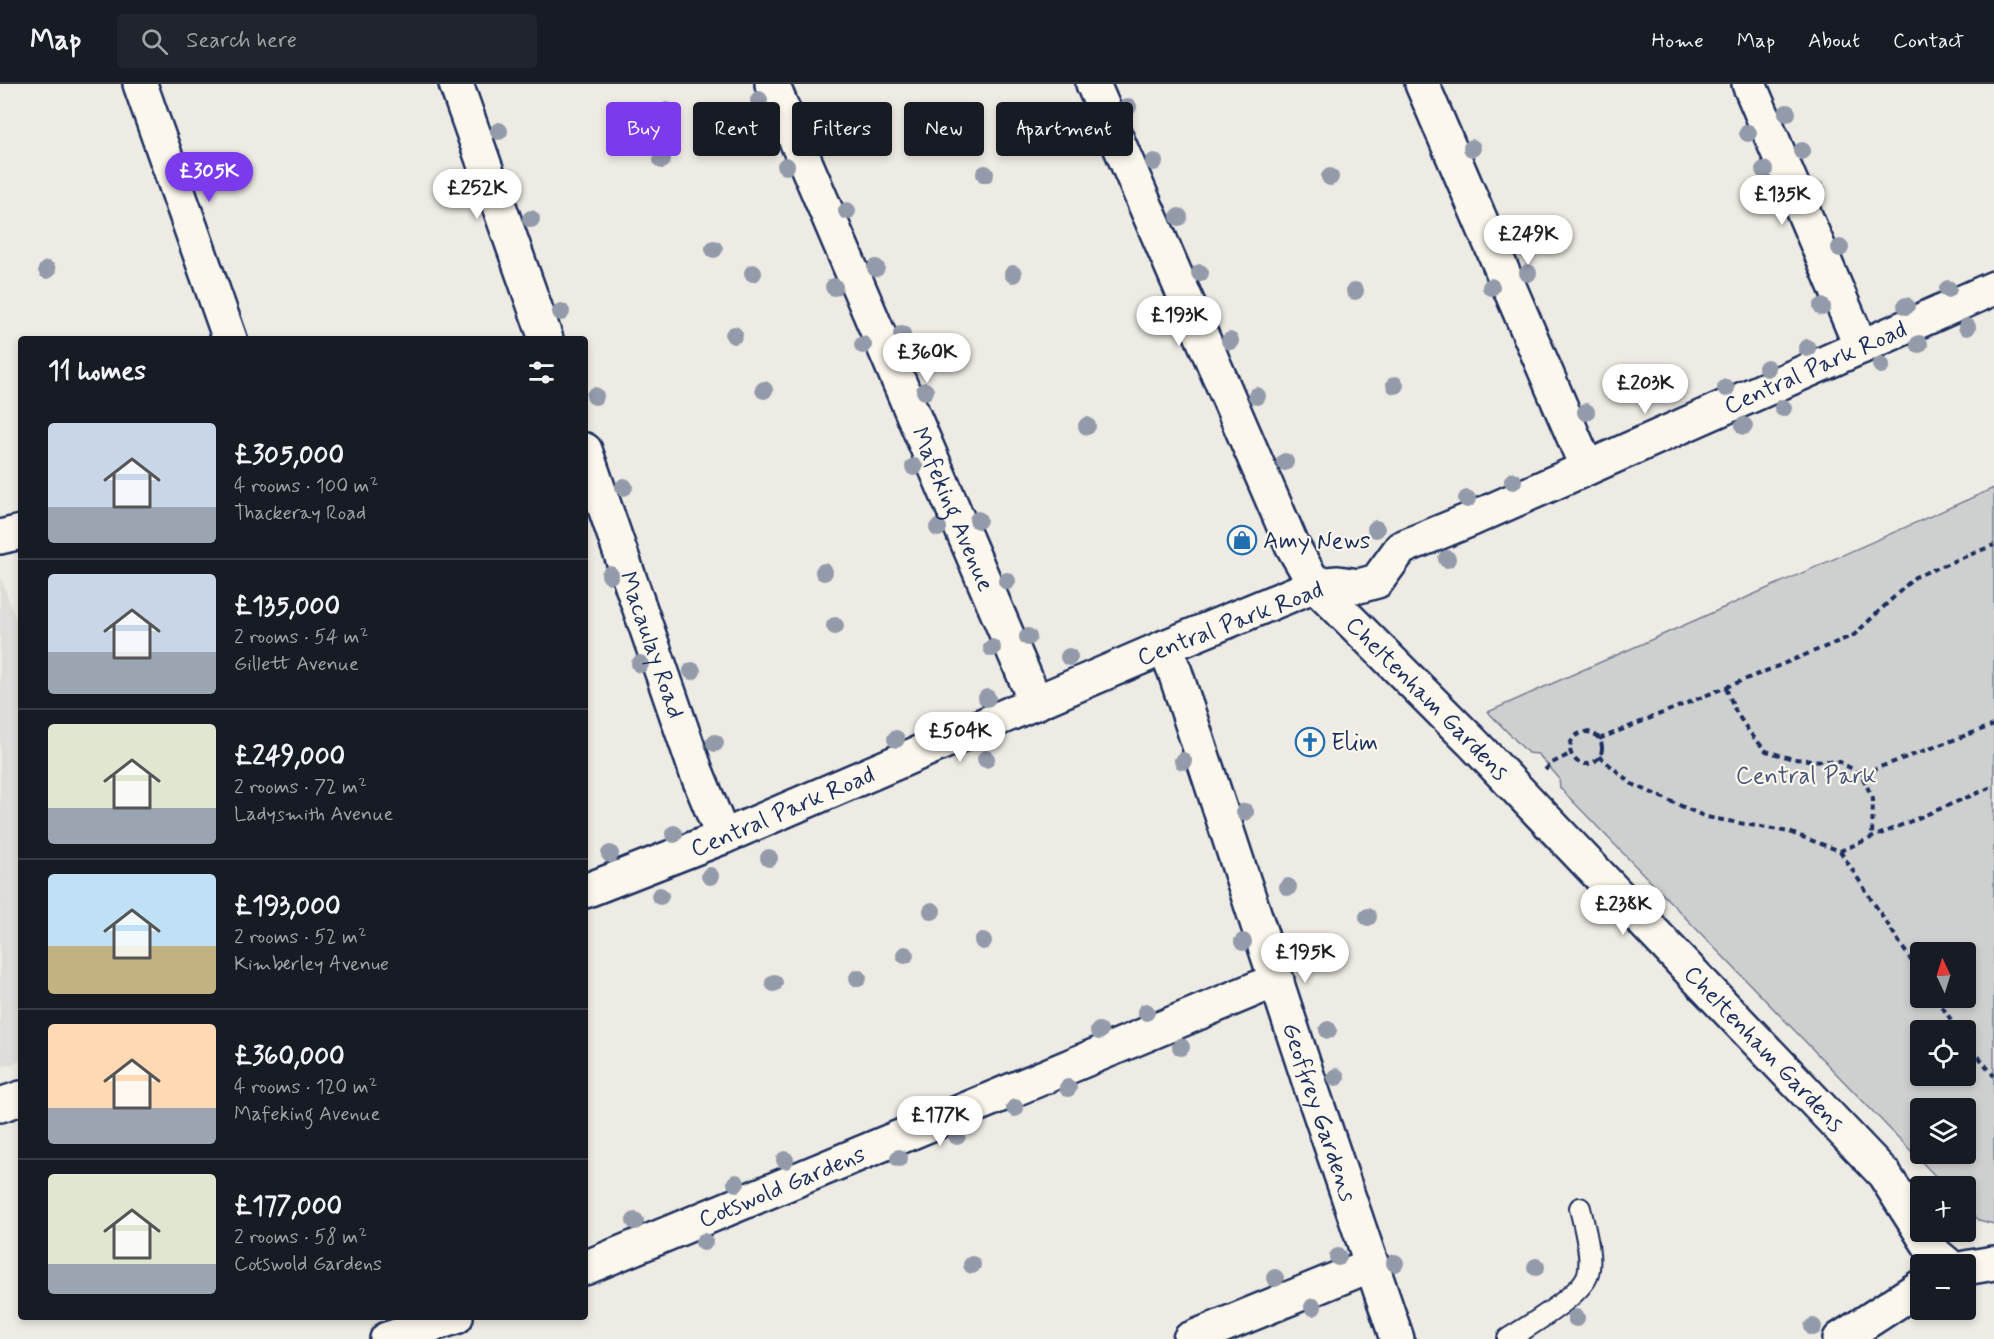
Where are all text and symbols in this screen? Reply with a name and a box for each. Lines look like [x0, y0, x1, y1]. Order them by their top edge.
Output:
search box [117, 14, 537, 68]
text: Map [30, 23, 81, 60]
icon: search [138, 25, 171, 58]
text: Search here [186, 27, 297, 55]
text: Home [1652, 27, 1704, 55]
text: Map [1737, 27, 1775, 55]
text: About [1808, 27, 1860, 55]
text: Contact [1893, 27, 1964, 55]
chip: Buy [606, 102, 681, 156]
chip: Rent [693, 102, 780, 156]
chip: Filters [792, 102, 892, 156]
chip: New [904, 102, 984, 156]
chip: Apartment [996, 102, 1133, 156]
pin: £305K [167, 152, 251, 203]
text: £305K [179, 158, 239, 185]
pin: £252K [435, 169, 519, 220]
text: £252K [447, 175, 507, 202]
pin: £135K [1740, 175, 1824, 226]
text: £135K [1754, 181, 1810, 208]
pin: £249K [1486, 215, 1570, 266]
text: £249K [1498, 221, 1558, 248]
pin: £193K [1137, 296, 1221, 347]
text: £193K [1150, 302, 1208, 329]
street label: Central Park Road [1720, 315, 1912, 423]
pin: £360K [885, 333, 969, 384]
text: £360K [897, 339, 957, 366]
text: 11 homes [48, 355, 146, 389]
icon: filters [525, 356, 558, 389]
pin: £203K [1603, 364, 1687, 415]
text: £203K [1616, 370, 1674, 397]
street label: Mafeking Avenue [903, 423, 1001, 597]
text: £305,000 [234, 439, 344, 473]
icon: home [96, 447, 168, 519]
text: 4 rooms · 100 m² [234, 473, 378, 500]
text: Thackeray Road [234, 500, 366, 527]
shop icon: Amy News [1226, 524, 1258, 556]
place label: Amy News [1263, 526, 1371, 557]
street label: Macaulay Road [611, 568, 691, 723]
street label: Central Park Road [1133, 575, 1328, 674]
text: £135,000 [234, 590, 340, 624]
icon: home [96, 598, 168, 670]
street label: Cheltenham Gardens [1338, 610, 1515, 788]
text: 2 rooms · 54 m² [234, 624, 368, 651]
text: Gillett Avenue [234, 651, 359, 678]
pin: £504K [918, 712, 1002, 763]
text: £504K [928, 718, 992, 745]
church icon: Elim [1294, 726, 1326, 758]
place label: Elim [1331, 728, 1378, 759]
text: £249,000 [234, 740, 345, 774]
icon: home [96, 748, 168, 820]
street label: Central Park Road [687, 760, 880, 865]
park label: Central Park [1736, 761, 1876, 792]
text: 2 rooms · 72 m² [234, 774, 367, 801]
text: Ladysmith Avenue [234, 801, 393, 828]
pin: £238K [1581, 885, 1665, 936]
text: £193,000 [234, 890, 341, 924]
text: £238K [1594, 891, 1652, 918]
icon: home [96, 898, 168, 970]
text: 2 rooms · 52 m² [234, 924, 367, 951]
pin: £195K [1263, 933, 1347, 984]
text: £195K [1275, 939, 1335, 966]
north arrow [1910, 942, 1976, 1008]
map controls [1910, 942, 1976, 1320]
text: Kimberley Avenue [234, 951, 389, 978]
street label: Cheltenham Gardens [1676, 959, 1850, 1139]
street label: Geoffrey Gardens [1274, 1019, 1363, 1206]
button: locate [1910, 1020, 1976, 1086]
text: £360,000 [234, 1040, 345, 1074]
icon: home [96, 1048, 168, 1120]
text: 4 rooms · 120 m² [234, 1074, 377, 1101]
pin: £177K [898, 1096, 982, 1147]
button: layers [1910, 1098, 1976, 1164]
text: Mafeking Avenue [234, 1101, 380, 1128]
text: £177K [911, 1102, 969, 1129]
street label: Cotswold Gardens [694, 1139, 870, 1236]
button: + [1910, 1176, 1976, 1242]
text: £177,000 [234, 1190, 342, 1224]
icon: home [96, 1198, 168, 1270]
text: 2 rooms · 58 m² [234, 1224, 367, 1251]
text: Cotswold Gardens [234, 1251, 382, 1278]
button: − [1910, 1254, 1976, 1320]

